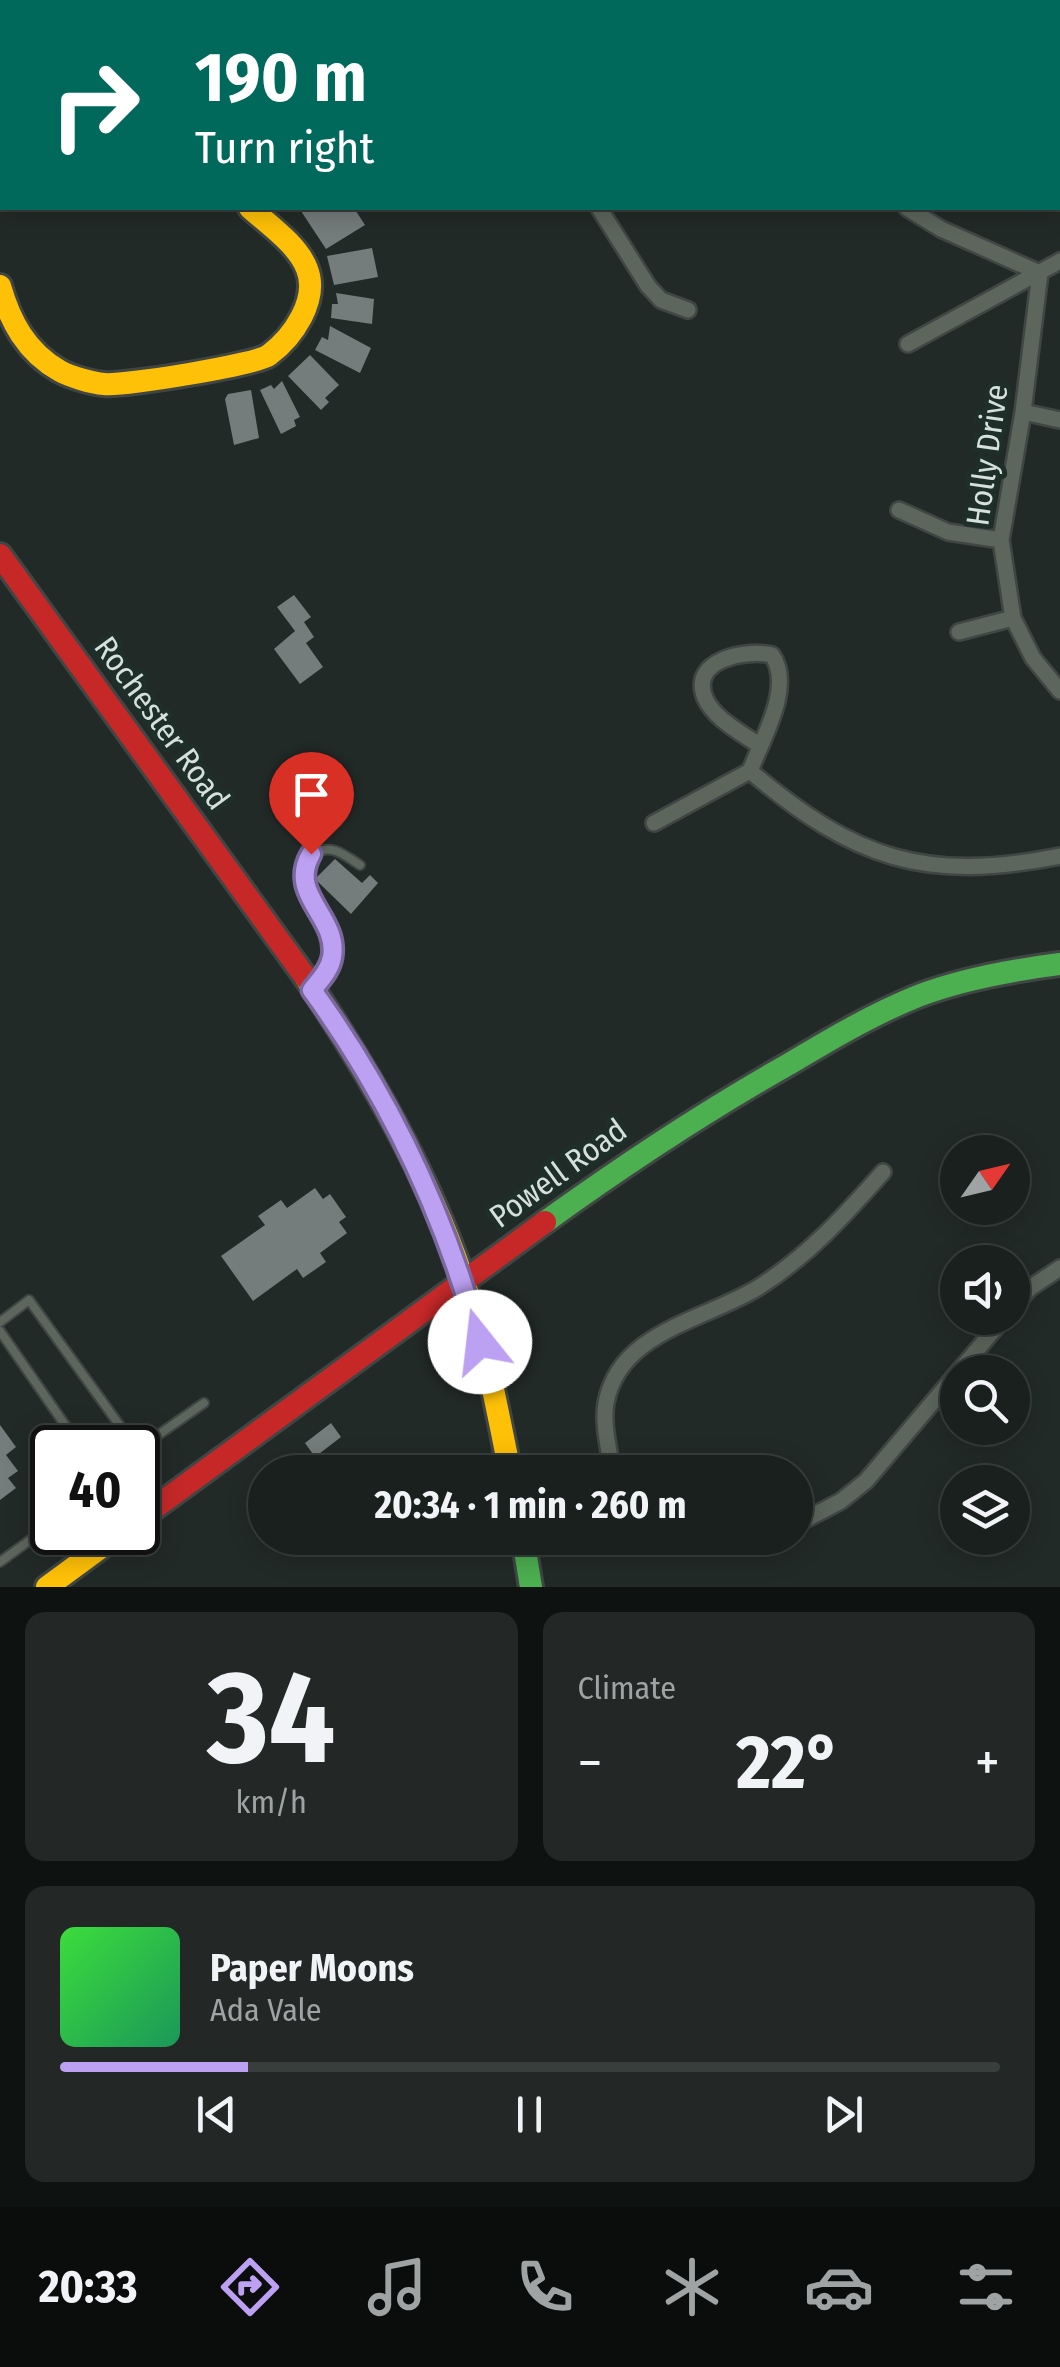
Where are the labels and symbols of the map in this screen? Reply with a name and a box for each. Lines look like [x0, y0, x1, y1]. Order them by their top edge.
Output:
street label: Holly Drive [958, 382, 1016, 528]
street label: Rochester Road [86, 629, 238, 817]
pin [269, 752, 354, 855]
street label: Powell Road [482, 1111, 634, 1235]
north arrow [940, 1135, 1030, 1225]
position arrow [428, 1290, 532, 1394]
speed limit sign: 40 [30, 1425, 160, 1555]

